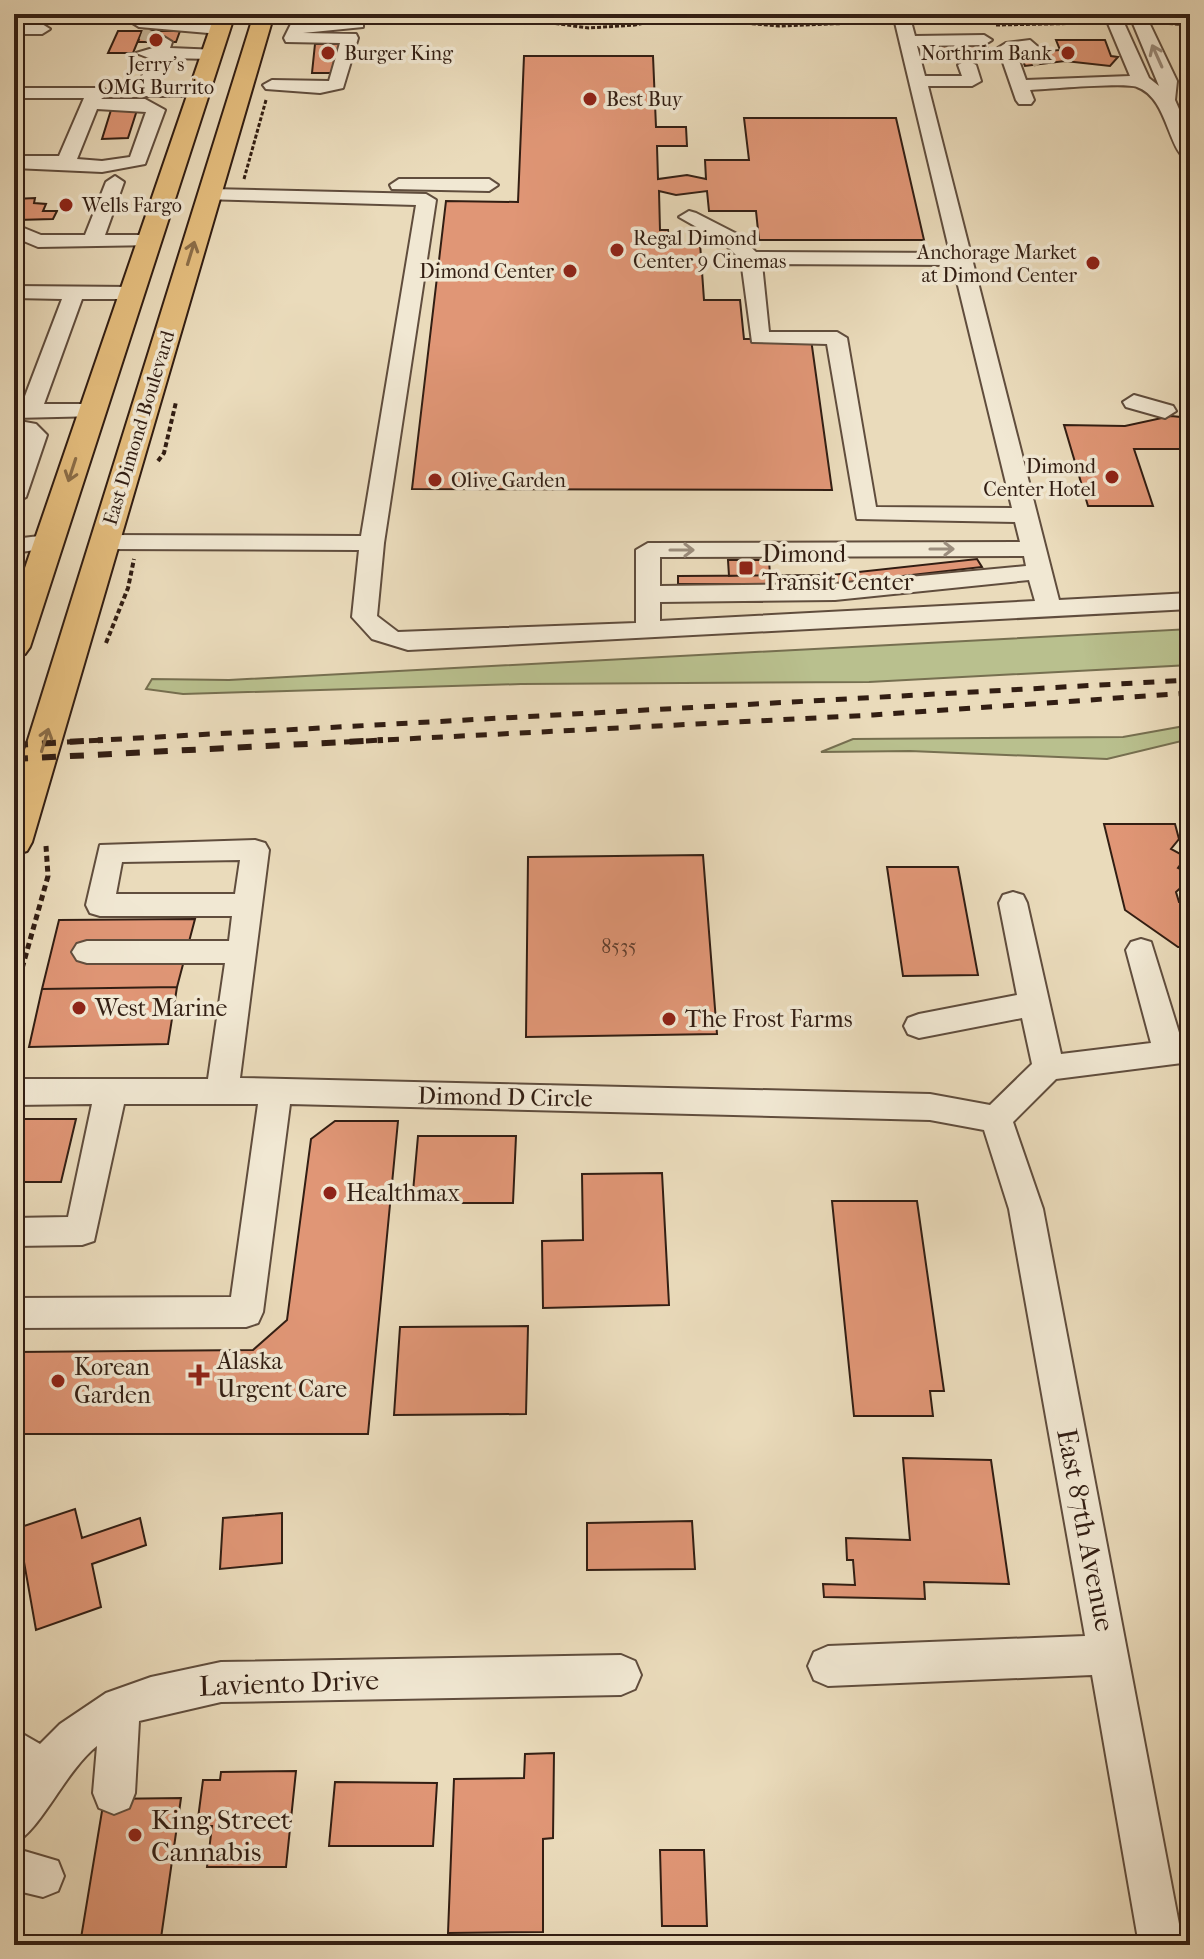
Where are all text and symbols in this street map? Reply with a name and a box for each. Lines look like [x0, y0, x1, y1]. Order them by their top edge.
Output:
marker: Jerry's OMG Burrito [147, 31, 165, 49]
place label: Burger King [344, 42, 453, 65]
place label: Northrim Bank [921, 42, 1053, 65]
marker: Burger King [319, 44, 337, 62]
marker: Northrim Bank [1059, 44, 1077, 62]
one-way arrow [1148, 44, 1163, 69]
place label: Jerry's OMG Burrito [98, 53, 214, 99]
place label: Best Buy [606, 88, 684, 111]
marker: Best Buy [581, 90, 599, 108]
place label: Wells Fargo [81, 194, 182, 217]
marker: Wells Fargo [57, 196, 75, 214]
place label: Regal Dimond Center 9 Cinemas [633, 227, 786, 273]
one-way arrow [184, 241, 199, 267]
marker: Regal Dimond Center 9 Cinemas [608, 241, 626, 259]
place label: Anchorage Market at Dimond Center [916, 241, 1077, 287]
marker: Anchorage Market at Dimond Center [1084, 254, 1102, 272]
place label: Dimond Center [419, 260, 554, 283]
marker: Dimond Center [561, 262, 579, 280]
street label: East Dimond Boulevard [98, 327, 180, 528]
place label: Dimond Center Hotel [983, 455, 1097, 501]
one-way arrow [64, 458, 79, 483]
marker: Dimond Center Hotel [1103, 468, 1121, 486]
place label: Olive Garden [451, 469, 566, 492]
marker: Olive Garden [426, 471, 444, 489]
place label: Dimond Transit Center [762, 540, 915, 596]
one-way arrow [928, 541, 955, 557]
one-way arrow [668, 542, 695, 558]
marker: Dimond Transit Center [737, 559, 755, 577]
one-way arrow [38, 728, 53, 754]
house number: 8535 [601, 935, 637, 958]
place label: West Marine [94, 994, 228, 1022]
marker: West Marine [70, 999, 88, 1017]
place label: The Frost Farms [685, 1005, 853, 1033]
marker: The Frost Farms [660, 1010, 678, 1028]
street label: Dimond D Circle [417, 1081, 593, 1113]
place label: Healthmax [346, 1179, 460, 1207]
marker: Healthmax [321, 1184, 339, 1202]
place label: Alaska Urgent Care [216, 1347, 347, 1403]
place label: Korean Garden [74, 1353, 151, 1409]
marker: Alaska Urgent Care [188, 1364, 210, 1386]
marker: Korean Garden [49, 1372, 67, 1390]
street label: East 87th Avenue [1050, 1426, 1122, 1634]
street label: Laviento Drive [198, 1663, 380, 1703]
place label: King Street Cannabis [151, 1803, 291, 1868]
marker: King Street Cannabis [126, 1826, 144, 1844]

